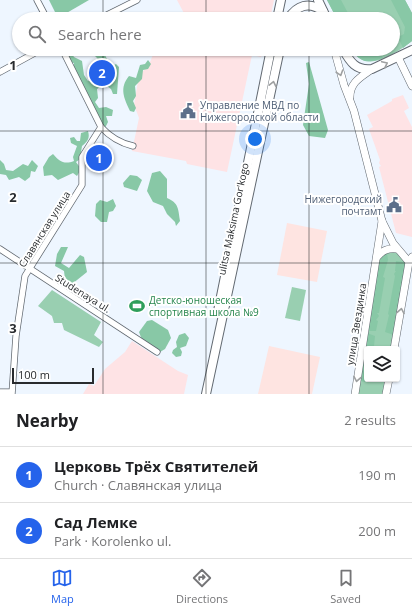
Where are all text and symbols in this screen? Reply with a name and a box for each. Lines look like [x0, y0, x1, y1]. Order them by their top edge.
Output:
search box [12, 12, 400, 56]
icon: search [26, 23, 48, 45]
text: Search here [58, 24, 142, 44]
text: 1 [9, 56, 17, 74]
pin: 2 [89, 58, 115, 88]
one-way arrow [380, 61, 388, 69]
one-way arrow [335, 70, 344, 77]
one-way arrow [268, 81, 276, 87]
place label: Управление МВД по Нижегородской области [200, 98, 319, 124]
public building icon: Управление МВД по Нижегородской области [179, 102, 197, 120]
your location [245, 129, 265, 149]
pin: 1 [86, 143, 112, 173]
street label: ulitsa Maksima Gor'kogo [214, 162, 252, 276]
text: 2 [9, 188, 17, 206]
street label: Славянская улица [15, 188, 73, 270]
place label: Нижегородский почтамт [304, 192, 382, 218]
public building icon: Нижегородский почтамт [385, 196, 403, 214]
street label: Studenaya ul. [53, 270, 113, 316]
street label: улица Звездинка [343, 282, 369, 366]
place label: Детско-юношеская спортивная школа №9 [149, 293, 259, 319]
sports icon: Детско-юношеская спортивная школа №9 [128, 297, 146, 315]
one-way arrow [396, 307, 405, 314]
text: 3 [9, 319, 17, 337]
map controls [364, 346, 400, 382]
button: layers [364, 346, 400, 382]
scale bar [12, 366, 94, 385]
text: 100 m [18, 367, 50, 382]
one-way arrow [353, 376, 362, 382]
text: Nearby [16, 409, 78, 432]
text: 2 results [344, 411, 396, 429]
text: Церковь Трёх Святителей [54, 456, 258, 476]
text: 1 [25, 466, 33, 484]
text: 190 m [358, 466, 396, 484]
text: Church · Славянская улица [54, 476, 222, 494]
text: Сад Лемке [54, 512, 137, 532]
text: 2 [25, 522, 33, 540]
text: 200 m [358, 522, 396, 540]
text: Park · Korolenko ul. [54, 532, 172, 550]
tab: Map [51, 567, 74, 606]
tab: Directions [176, 567, 228, 606]
tab: Saved [330, 567, 361, 606]

